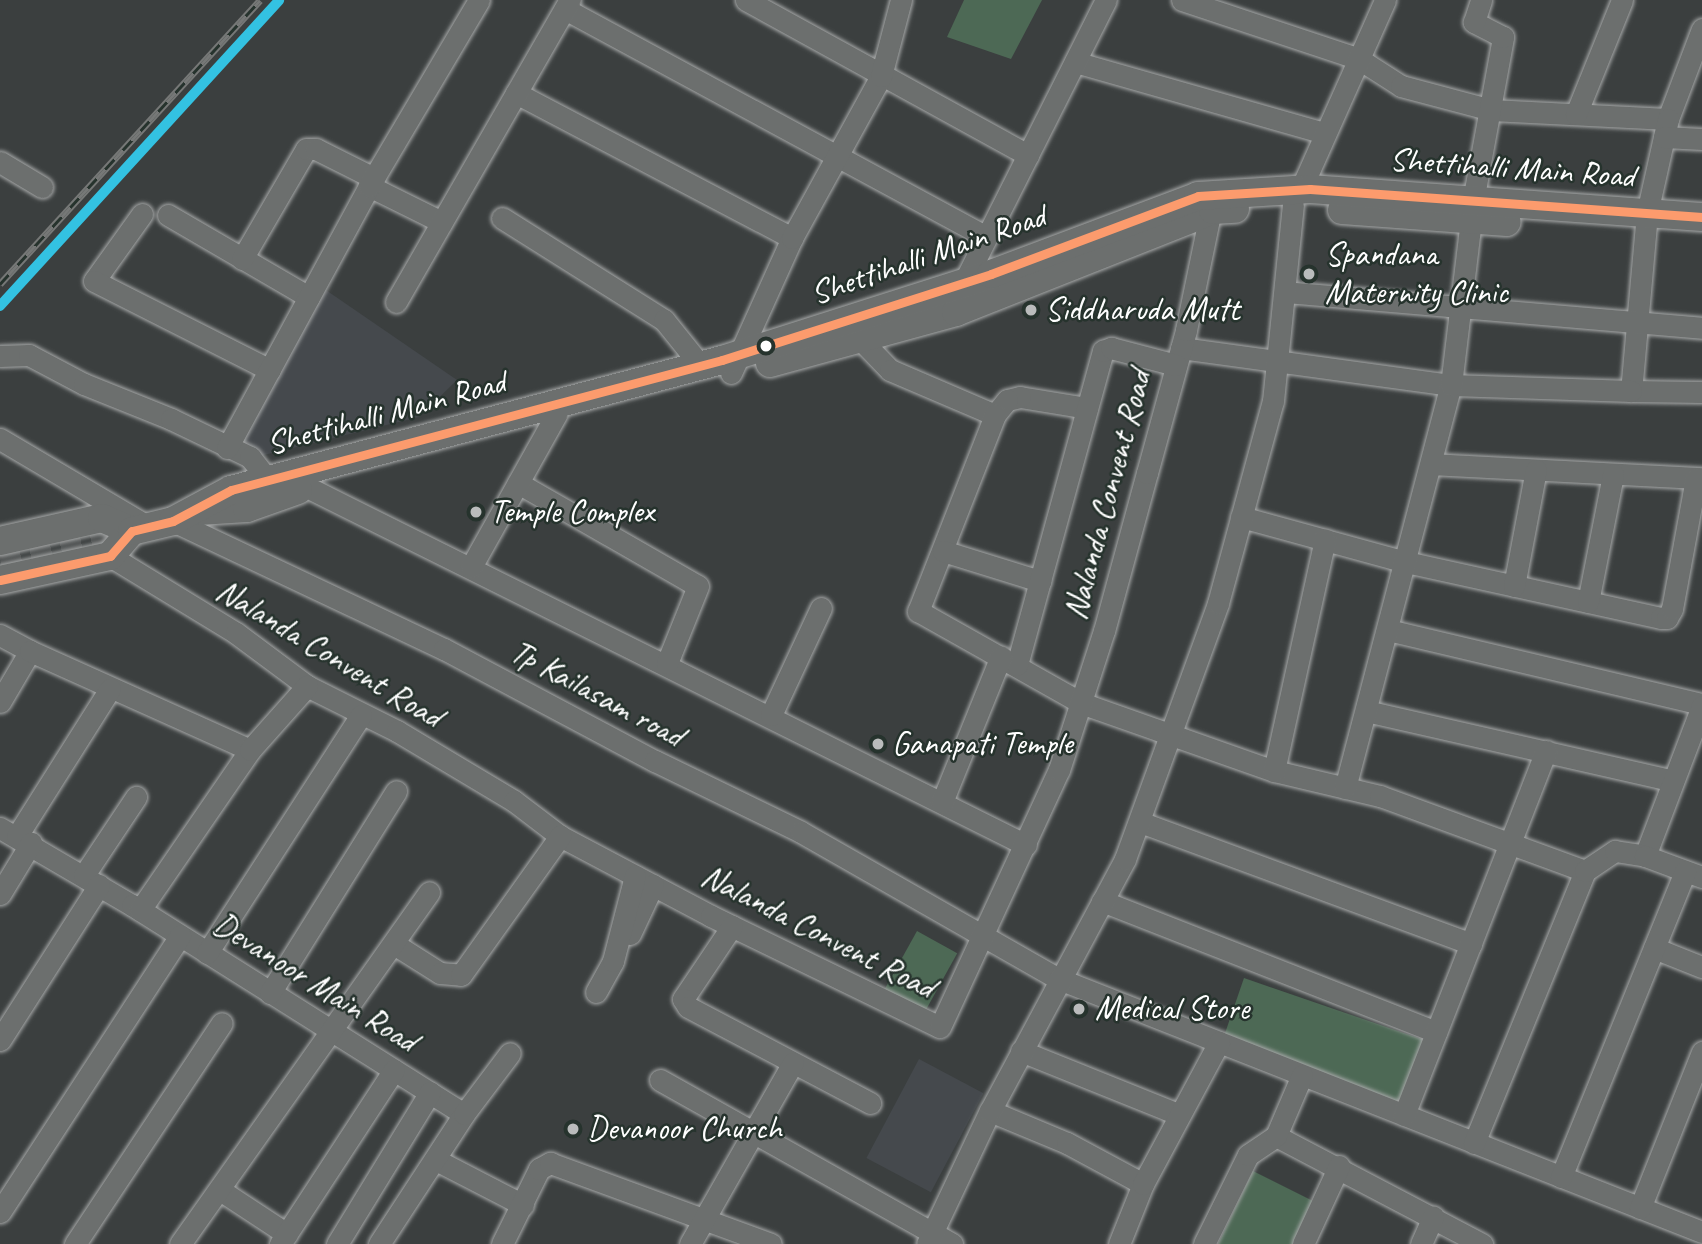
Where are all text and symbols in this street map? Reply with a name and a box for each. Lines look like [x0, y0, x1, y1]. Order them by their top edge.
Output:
street label: Shettihalli Main Road [1387, 140, 1637, 196]
street label: Shettihalli Main Road [805, 196, 1051, 314]
place label: Spandana Maternity Clinic [1325, 235, 1509, 313]
marker: Spandana Maternity Clinic [1299, 264, 1319, 284]
place label: Siddharuda Mutt [1045, 290, 1239, 330]
marker: Siddharuda Mutt [1023, 302, 1039, 318]
unlabelled marker [759, 339, 773, 353]
street label: Shettihalli Main Road [261, 362, 511, 464]
street label: Nalanda Convent Road [1056, 367, 1160, 623]
place label: Temple Complex [490, 492, 654, 532]
marker: Temple Complex [468, 504, 484, 520]
street label: Nalanda Convent Road [209, 571, 449, 737]
street label: Tp Kailasam road [504, 632, 690, 756]
place label: Ganapati Temple [892, 724, 1072, 764]
marker: Ganapati Temple [870, 736, 886, 752]
street label: Nalanda Convent Road [695, 856, 941, 1008]
street label: Devanoor Main Road [205, 904, 425, 1062]
place label: Medical Store [1095, 989, 1249, 1029]
marker: Medical Store [1069, 999, 1089, 1019]
place label: Devanoor Church [587, 1109, 782, 1149]
marker: Devanoor Church [565, 1121, 581, 1137]

